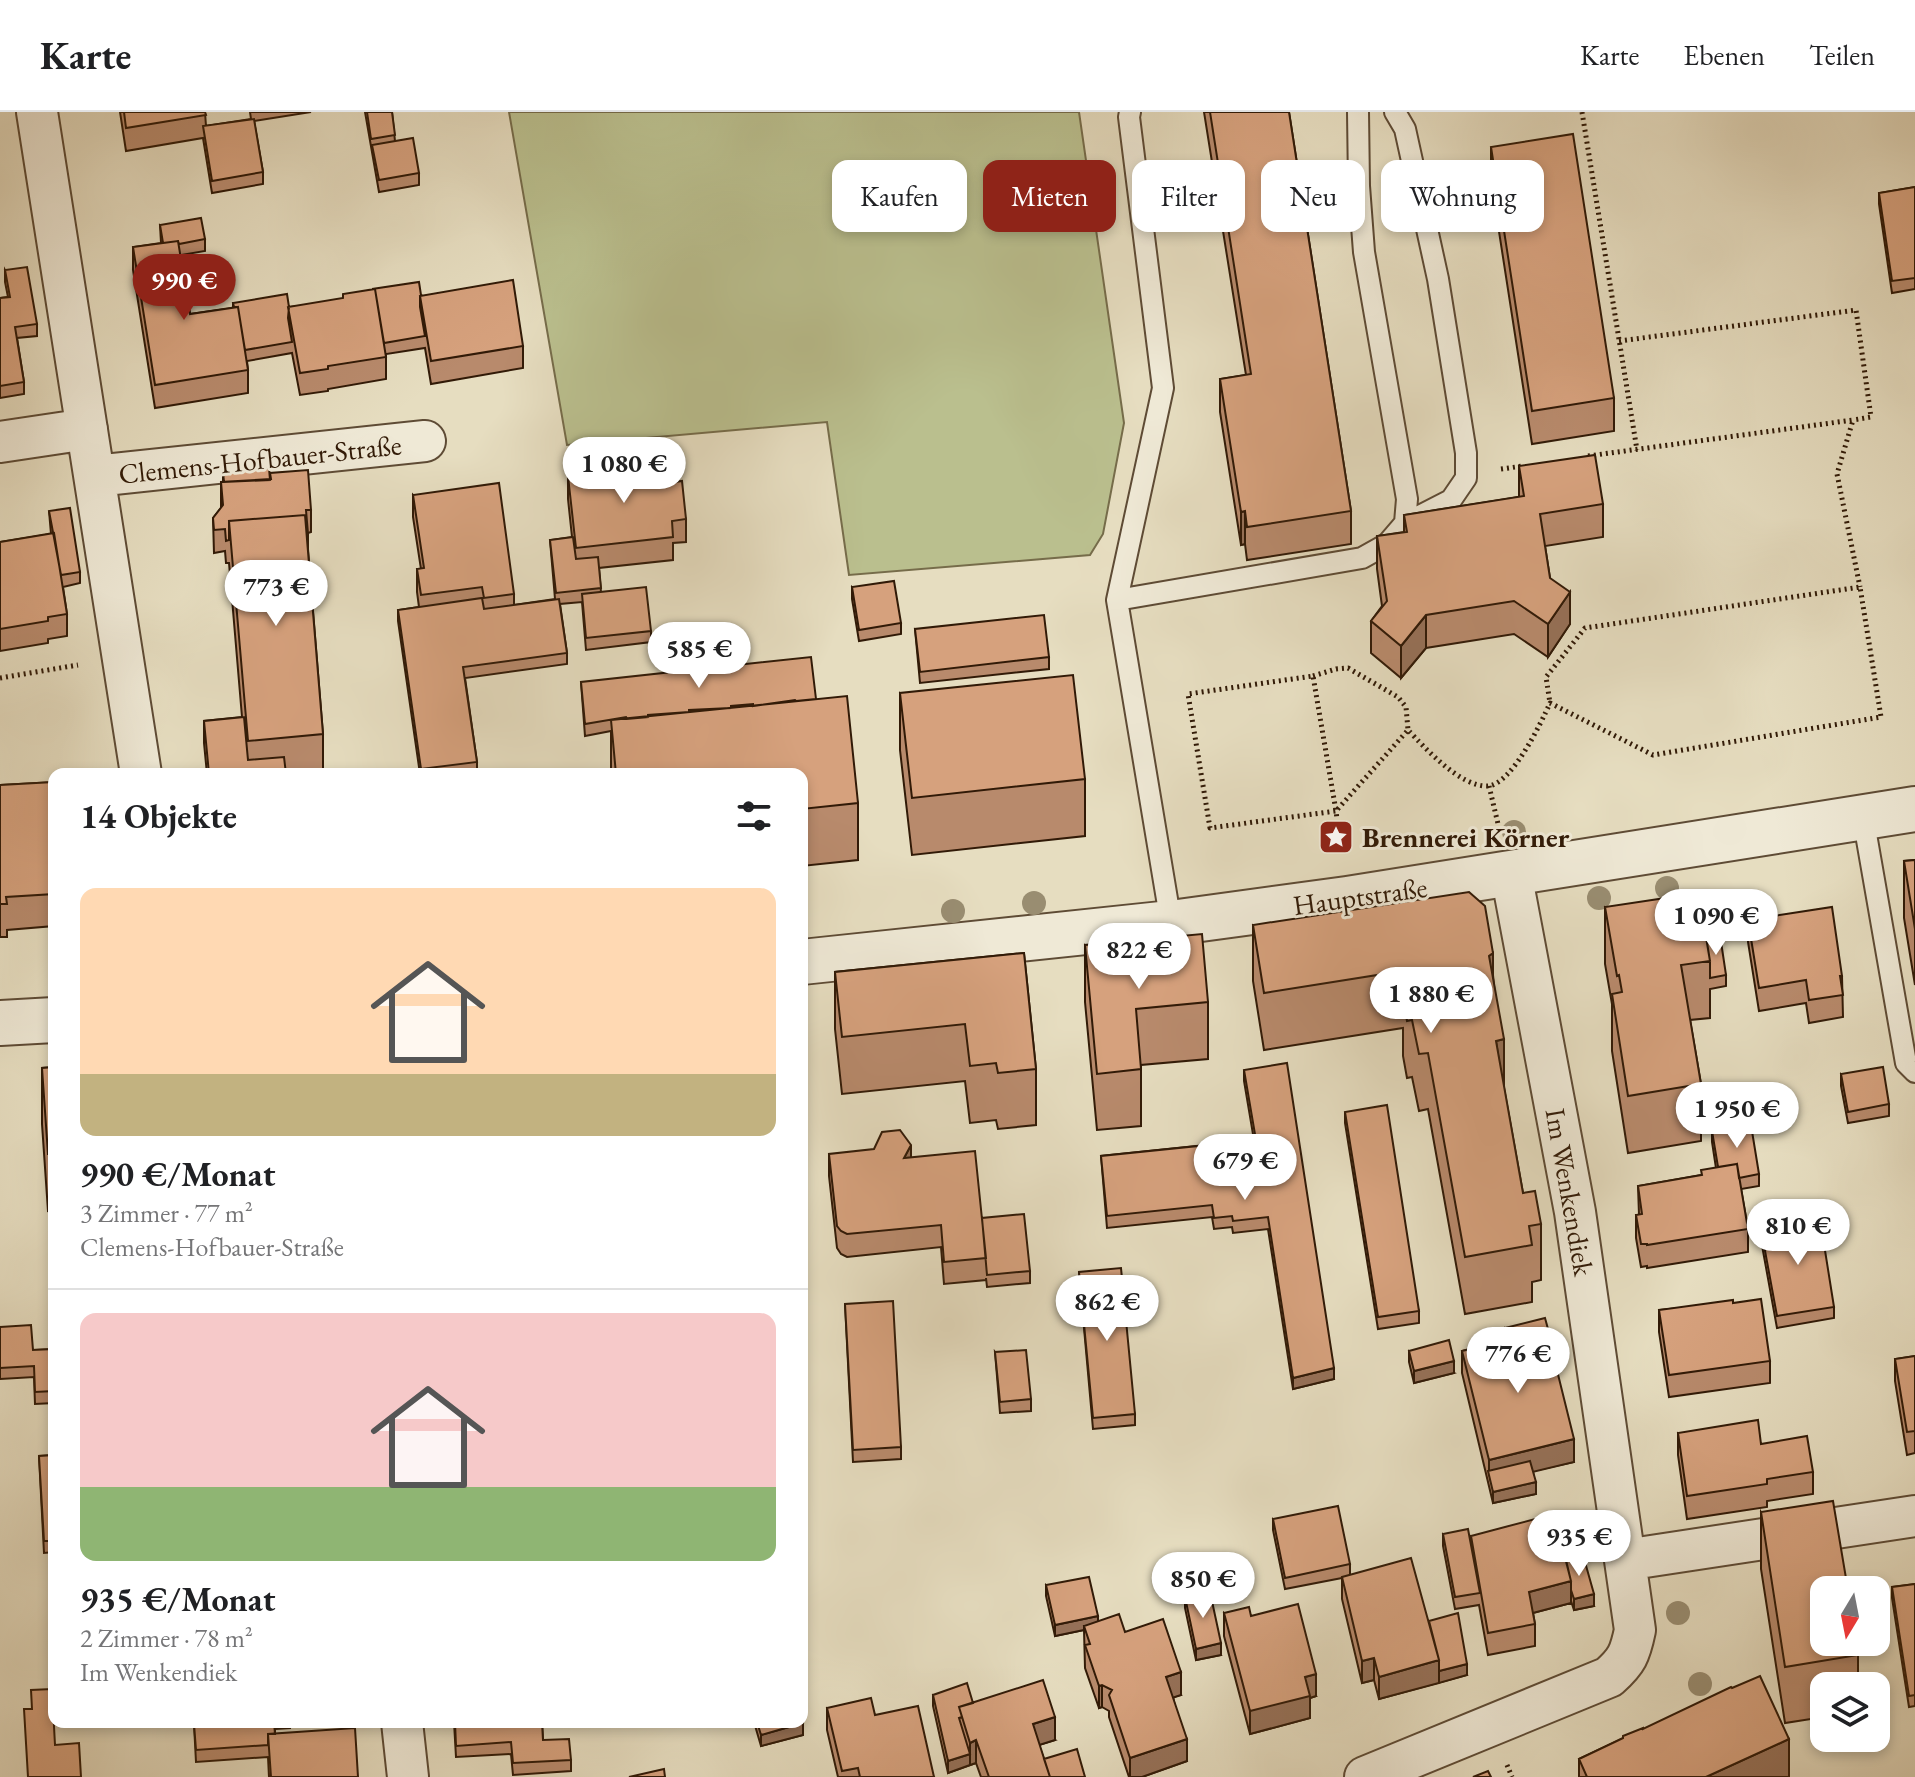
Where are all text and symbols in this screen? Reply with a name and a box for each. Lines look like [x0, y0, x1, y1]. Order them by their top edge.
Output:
text: Karte [40, 31, 131, 80]
text: Karte [1580, 37, 1639, 73]
text: Ebenen [1683, 37, 1765, 73]
text: Teilen [1809, 37, 1875, 73]
chip: Kaufen [832, 160, 967, 232]
chip: Mieten [983, 160, 1116, 232]
chip: Filter [1132, 160, 1245, 232]
chip: Neu [1261, 160, 1365, 232]
chip: Wohnung [1381, 160, 1544, 232]
pin: 990 € [128, 254, 240, 322]
text: 990 € [151, 263, 217, 297]
street label: Clemens-Hofbauer-Straße [117, 426, 403, 492]
pin: 1 080 € [550, 437, 698, 505]
text: 1 080 € [581, 446, 667, 480]
pin: 773 € [220, 560, 332, 628]
text: 773 € [243, 569, 309, 603]
pin: 585 € [643, 622, 755, 690]
text: 585 € [666, 631, 732, 665]
text: 14 Objekte [80, 794, 237, 838]
icon: filters [732, 794, 776, 838]
place icon: Brennerei Körner [1317, 818, 1355, 856]
place label: Brennerei Körner [1362, 819, 1570, 855]
street label: Hauptstraße [1290, 869, 1430, 923]
pin: 1 090 € [1642, 889, 1790, 957]
text: 1 090 € [1673, 898, 1759, 932]
pin: 822 € [1083, 923, 1195, 991]
text: 822 € [1106, 932, 1172, 966]
icon: home [356, 940, 500, 1084]
pin: 1 880 € [1357, 967, 1505, 1035]
text: 1 880 € [1388, 976, 1474, 1010]
pin: 1 950 € [1663, 1082, 1811, 1150]
text: 1 950 € [1694, 1091, 1780, 1125]
street label: Im Wenkendiek [1538, 1105, 1603, 1279]
pin: 679 € [1189, 1134, 1301, 1202]
text: 679 € [1212, 1143, 1278, 1177]
text: 990 €/Monat [80, 1152, 275, 1196]
text: 3 Zimmer · 77 m² [80, 1196, 253, 1230]
pin: 810 € [1742, 1199, 1854, 1267]
text: 810 € [1765, 1208, 1831, 1242]
text: Clemens-Hofbauer-Straße [80, 1230, 344, 1264]
pin: 862 € [1051, 1275, 1163, 1343]
text: 862 € [1074, 1284, 1140, 1318]
pin: 776 € [1462, 1327, 1574, 1395]
text: 776 € [1485, 1336, 1551, 1370]
icon: home [356, 1365, 500, 1509]
pin: 935 € [1523, 1510, 1635, 1578]
text: 935 € [1546, 1519, 1612, 1553]
pin: 850 € [1147, 1552, 1259, 1620]
text: 850 € [1170, 1561, 1236, 1595]
north arrow [1810, 1576, 1890, 1656]
map controls [1810, 1576, 1890, 1752]
text: 935 €/Monat [80, 1577, 275, 1621]
text: 2 Zimmer · 78 m² [80, 1621, 253, 1655]
text: Im Wenkendiek [80, 1655, 237, 1689]
button: layers [1810, 1672, 1890, 1752]

